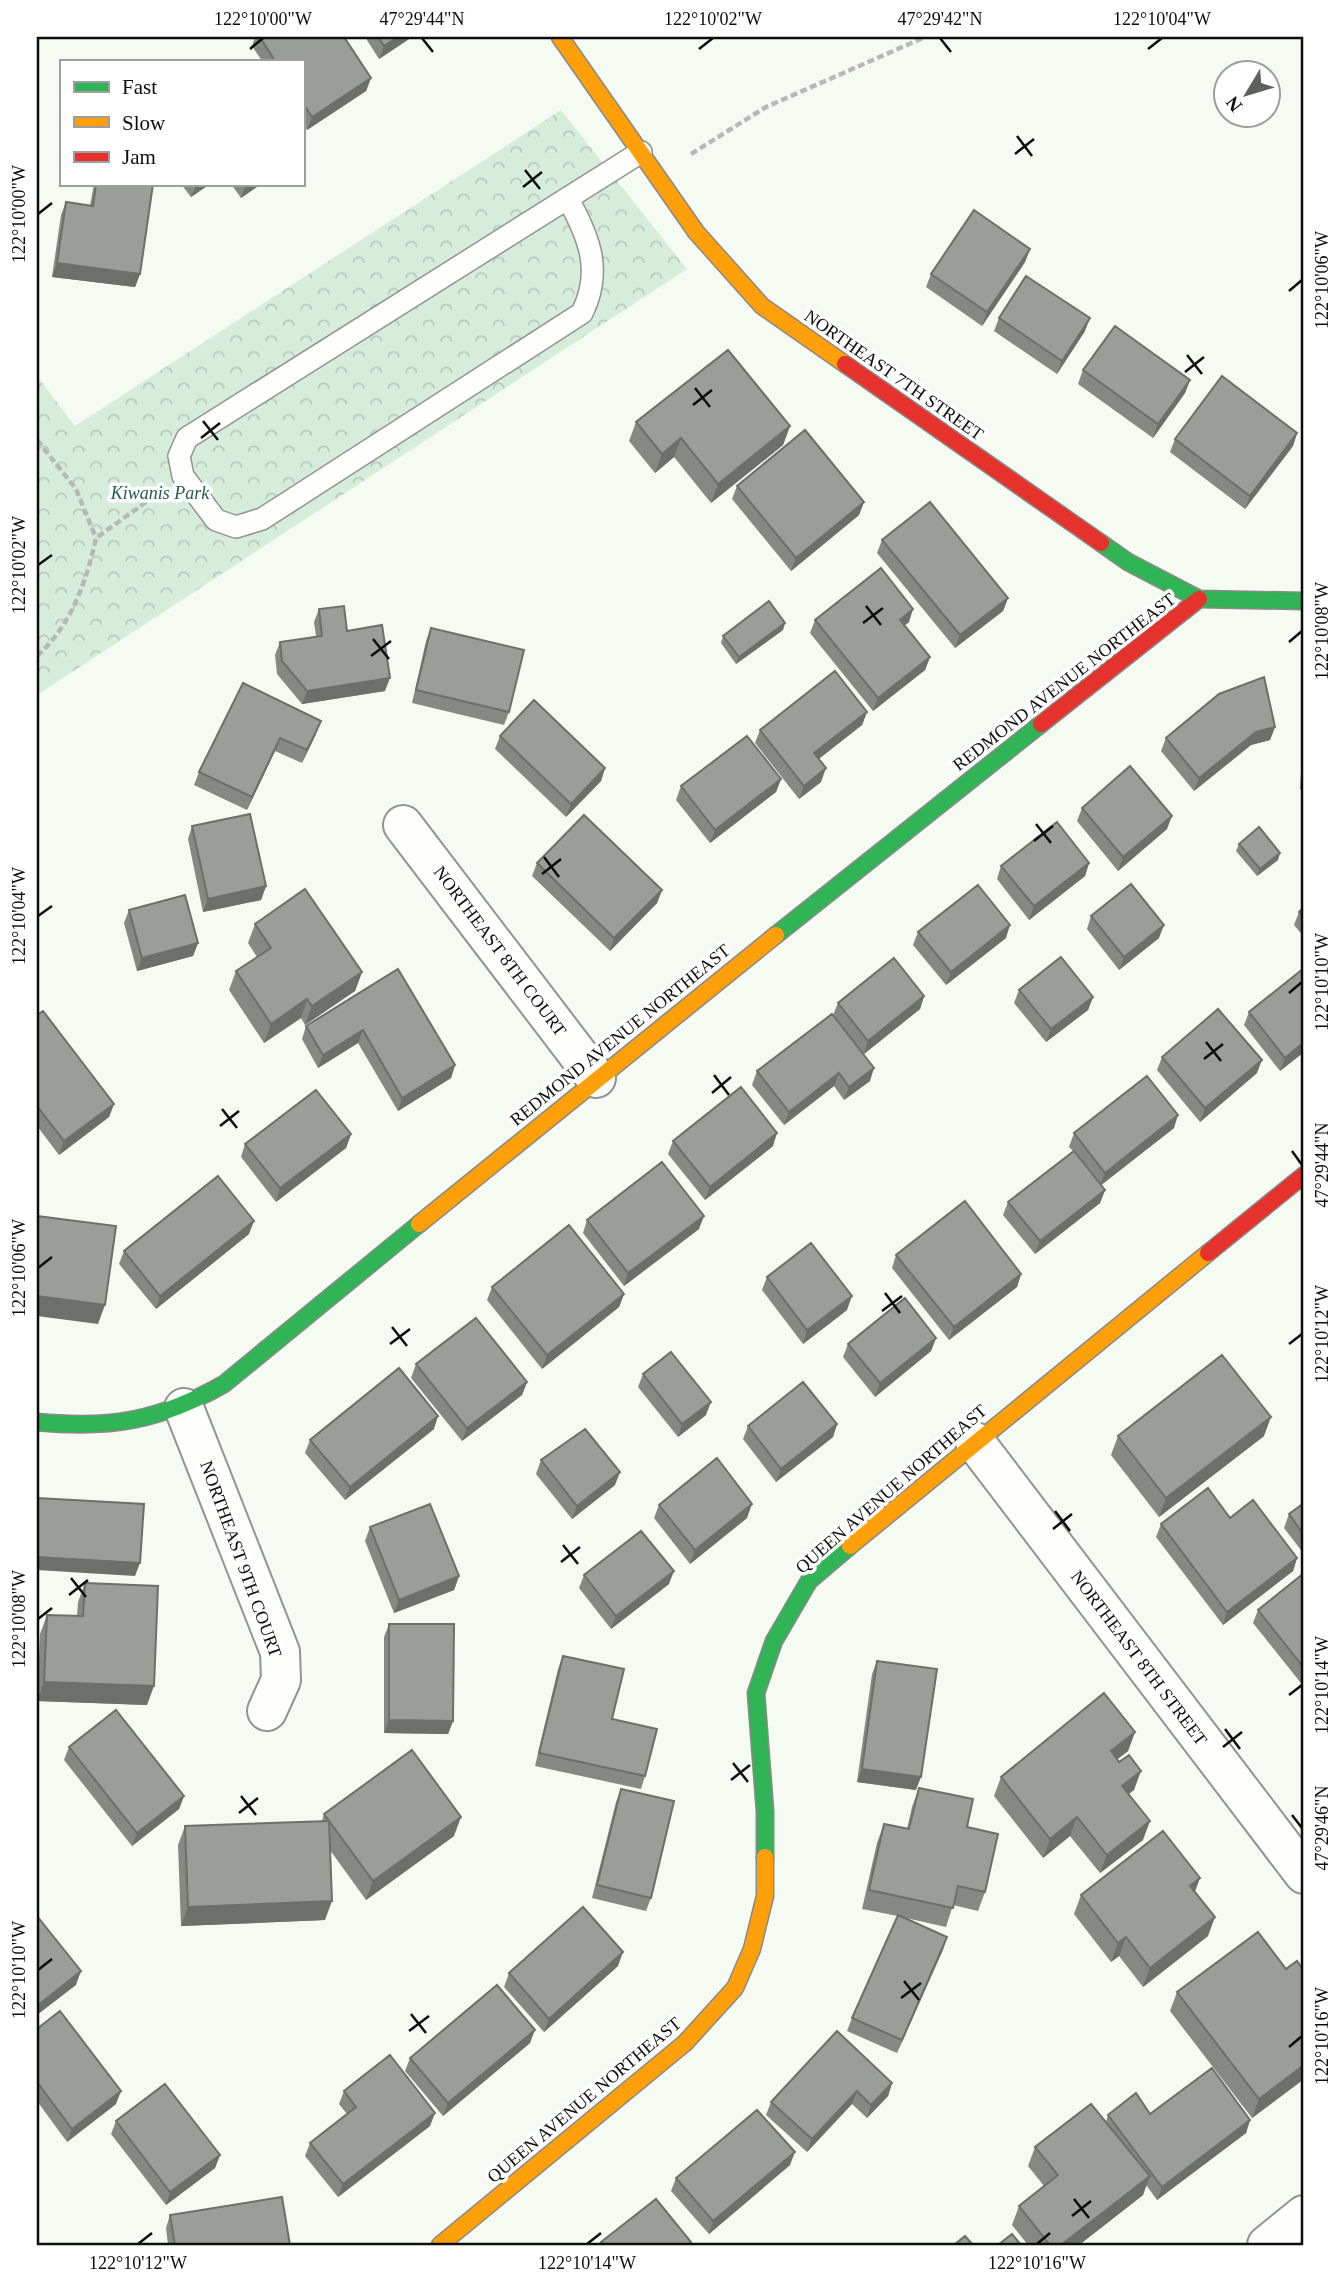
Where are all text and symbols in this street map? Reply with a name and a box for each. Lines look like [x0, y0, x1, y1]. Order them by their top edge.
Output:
text: 122°10'00"W [214, 9, 312, 29]
text: 47°29'44"N [380, 9, 464, 29]
text: 122°10'02"W [664, 9, 762, 29]
text: 47°29'42"N [898, 9, 982, 29]
text: 122°10'04"W [1113, 9, 1211, 29]
legend [60, 60, 304, 186]
north arrow [1212, 60, 1282, 130]
text: Fast [122, 75, 157, 99]
text: N [1221, 92, 1246, 116]
text: Slow [122, 111, 166, 135]
text: Jam [122, 145, 156, 169]
text: 122°10'00"W [9, 165, 29, 263]
text: 122°10'06"W [1312, 231, 1332, 329]
street label: NORTHEAST 7TH STREET [801, 306, 987, 444]
park label: Kiwanis Park [110, 483, 210, 503]
text: 122°10'02"W [9, 516, 29, 614]
text: 122°10'08"W [1312, 582, 1332, 680]
street label: REDMOND AVENUE NORTHEAST [949, 589, 1179, 775]
street label: NORTHEAST 8TH COURT [430, 862, 570, 1040]
text: 122°10'04"W [9, 867, 29, 965]
text: 122°10'10"W [1312, 933, 1332, 1031]
street label: REDMOND AVENUE NORTHEAST [506, 940, 734, 1130]
text: 47°29'44"N [1312, 1123, 1332, 1207]
text: 122°10'06"W [9, 1219, 29, 1317]
text: 122°10'12"W [1312, 1285, 1332, 1383]
street label: QUEEN AVENUE NORTHEAST [791, 1401, 991, 1577]
street label: NORTHEAST 9TH COURT [196, 1458, 286, 1660]
street label: NORTHEAST 8TH STREET [1067, 1567, 1211, 1749]
text: 122°10'08"W [9, 1570, 29, 1668]
text: 122°10'14"W [1312, 1636, 1332, 1734]
text: 47°29'46"N [1312, 1786, 1332, 1870]
text: 122°10'10"W [9, 1921, 29, 2019]
text: 122°10'16"W [1312, 1987, 1332, 2085]
street label: QUEEN AVENUE NORTHEAST [483, 2013, 685, 2187]
text: 122°10'12"W [89, 2253, 187, 2273]
text: 122°10'14"W [538, 2253, 636, 2273]
text: 122°10'16"W [988, 2253, 1086, 2273]

